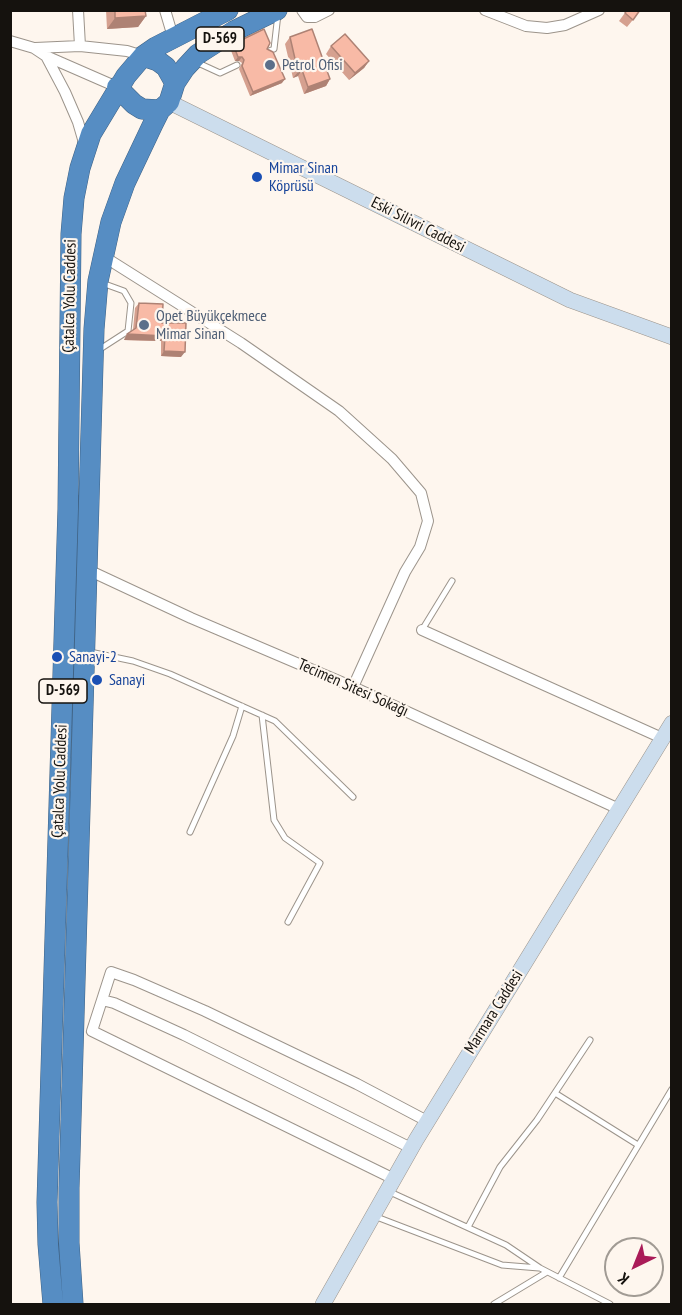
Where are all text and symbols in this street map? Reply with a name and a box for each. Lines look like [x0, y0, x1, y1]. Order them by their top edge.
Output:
road number: D-569 [196, 27, 244, 51]
place label: Petrol Ofisi [282, 55, 343, 75]
marker: Petrol Ofisi [263, 58, 277, 72]
place label: Mimar Sinan Köprüsü [269, 158, 338, 196]
marker: Mimar Sinan Köprüsü [250, 170, 264, 184]
street label: Eski Silivri Caddesi [368, 193, 468, 257]
street label: Çatalca Yolu Caddesi [59, 239, 81, 353]
place label: Opet Büyükçekmece Mimar Sinan [156, 306, 267, 344]
marker: Opet Büyükçekmece Mimar Sinan [137, 318, 151, 332]
place label: Sanayi-2 [69, 647, 117, 667]
marker: Sanayi-2 [50, 650, 64, 664]
street label: Tecimen Sitesi Sokağı [295, 655, 411, 721]
place label: Sanayi [109, 670, 145, 690]
marker: Sanayi [90, 673, 104, 687]
road number: D-569 [39, 679, 87, 703]
street label: Çatalca Yolu Caddesi [48, 724, 72, 838]
street label: Marmara Caddesi [461, 967, 527, 1057]
north arrow [604, 1237, 664, 1297]
text: K [613, 1269, 633, 1289]

